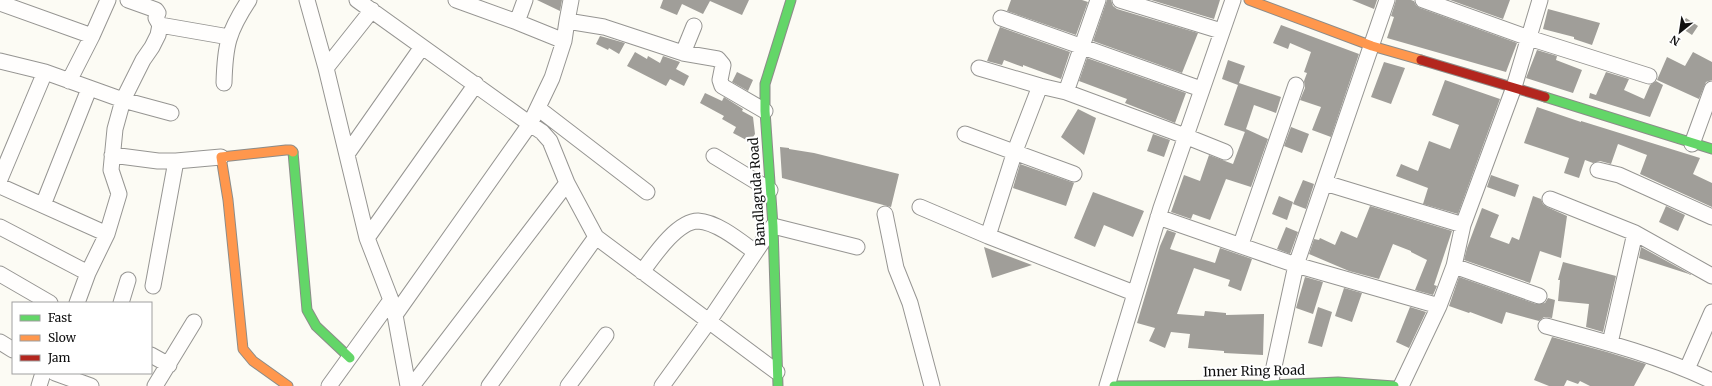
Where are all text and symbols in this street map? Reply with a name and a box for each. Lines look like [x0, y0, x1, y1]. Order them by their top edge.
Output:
north arrow [1660, 12, 1700, 52]
text: N [1667, 32, 1682, 49]
street label: Bandlaguda Road [745, 137, 769, 247]
legend [12, 302, 152, 374]
text: Fast [48, 310, 72, 325]
text: Slow [48, 330, 77, 345]
text: Jam [47, 350, 71, 365]
street label: Inner Ring Road [1203, 362, 1305, 380]

